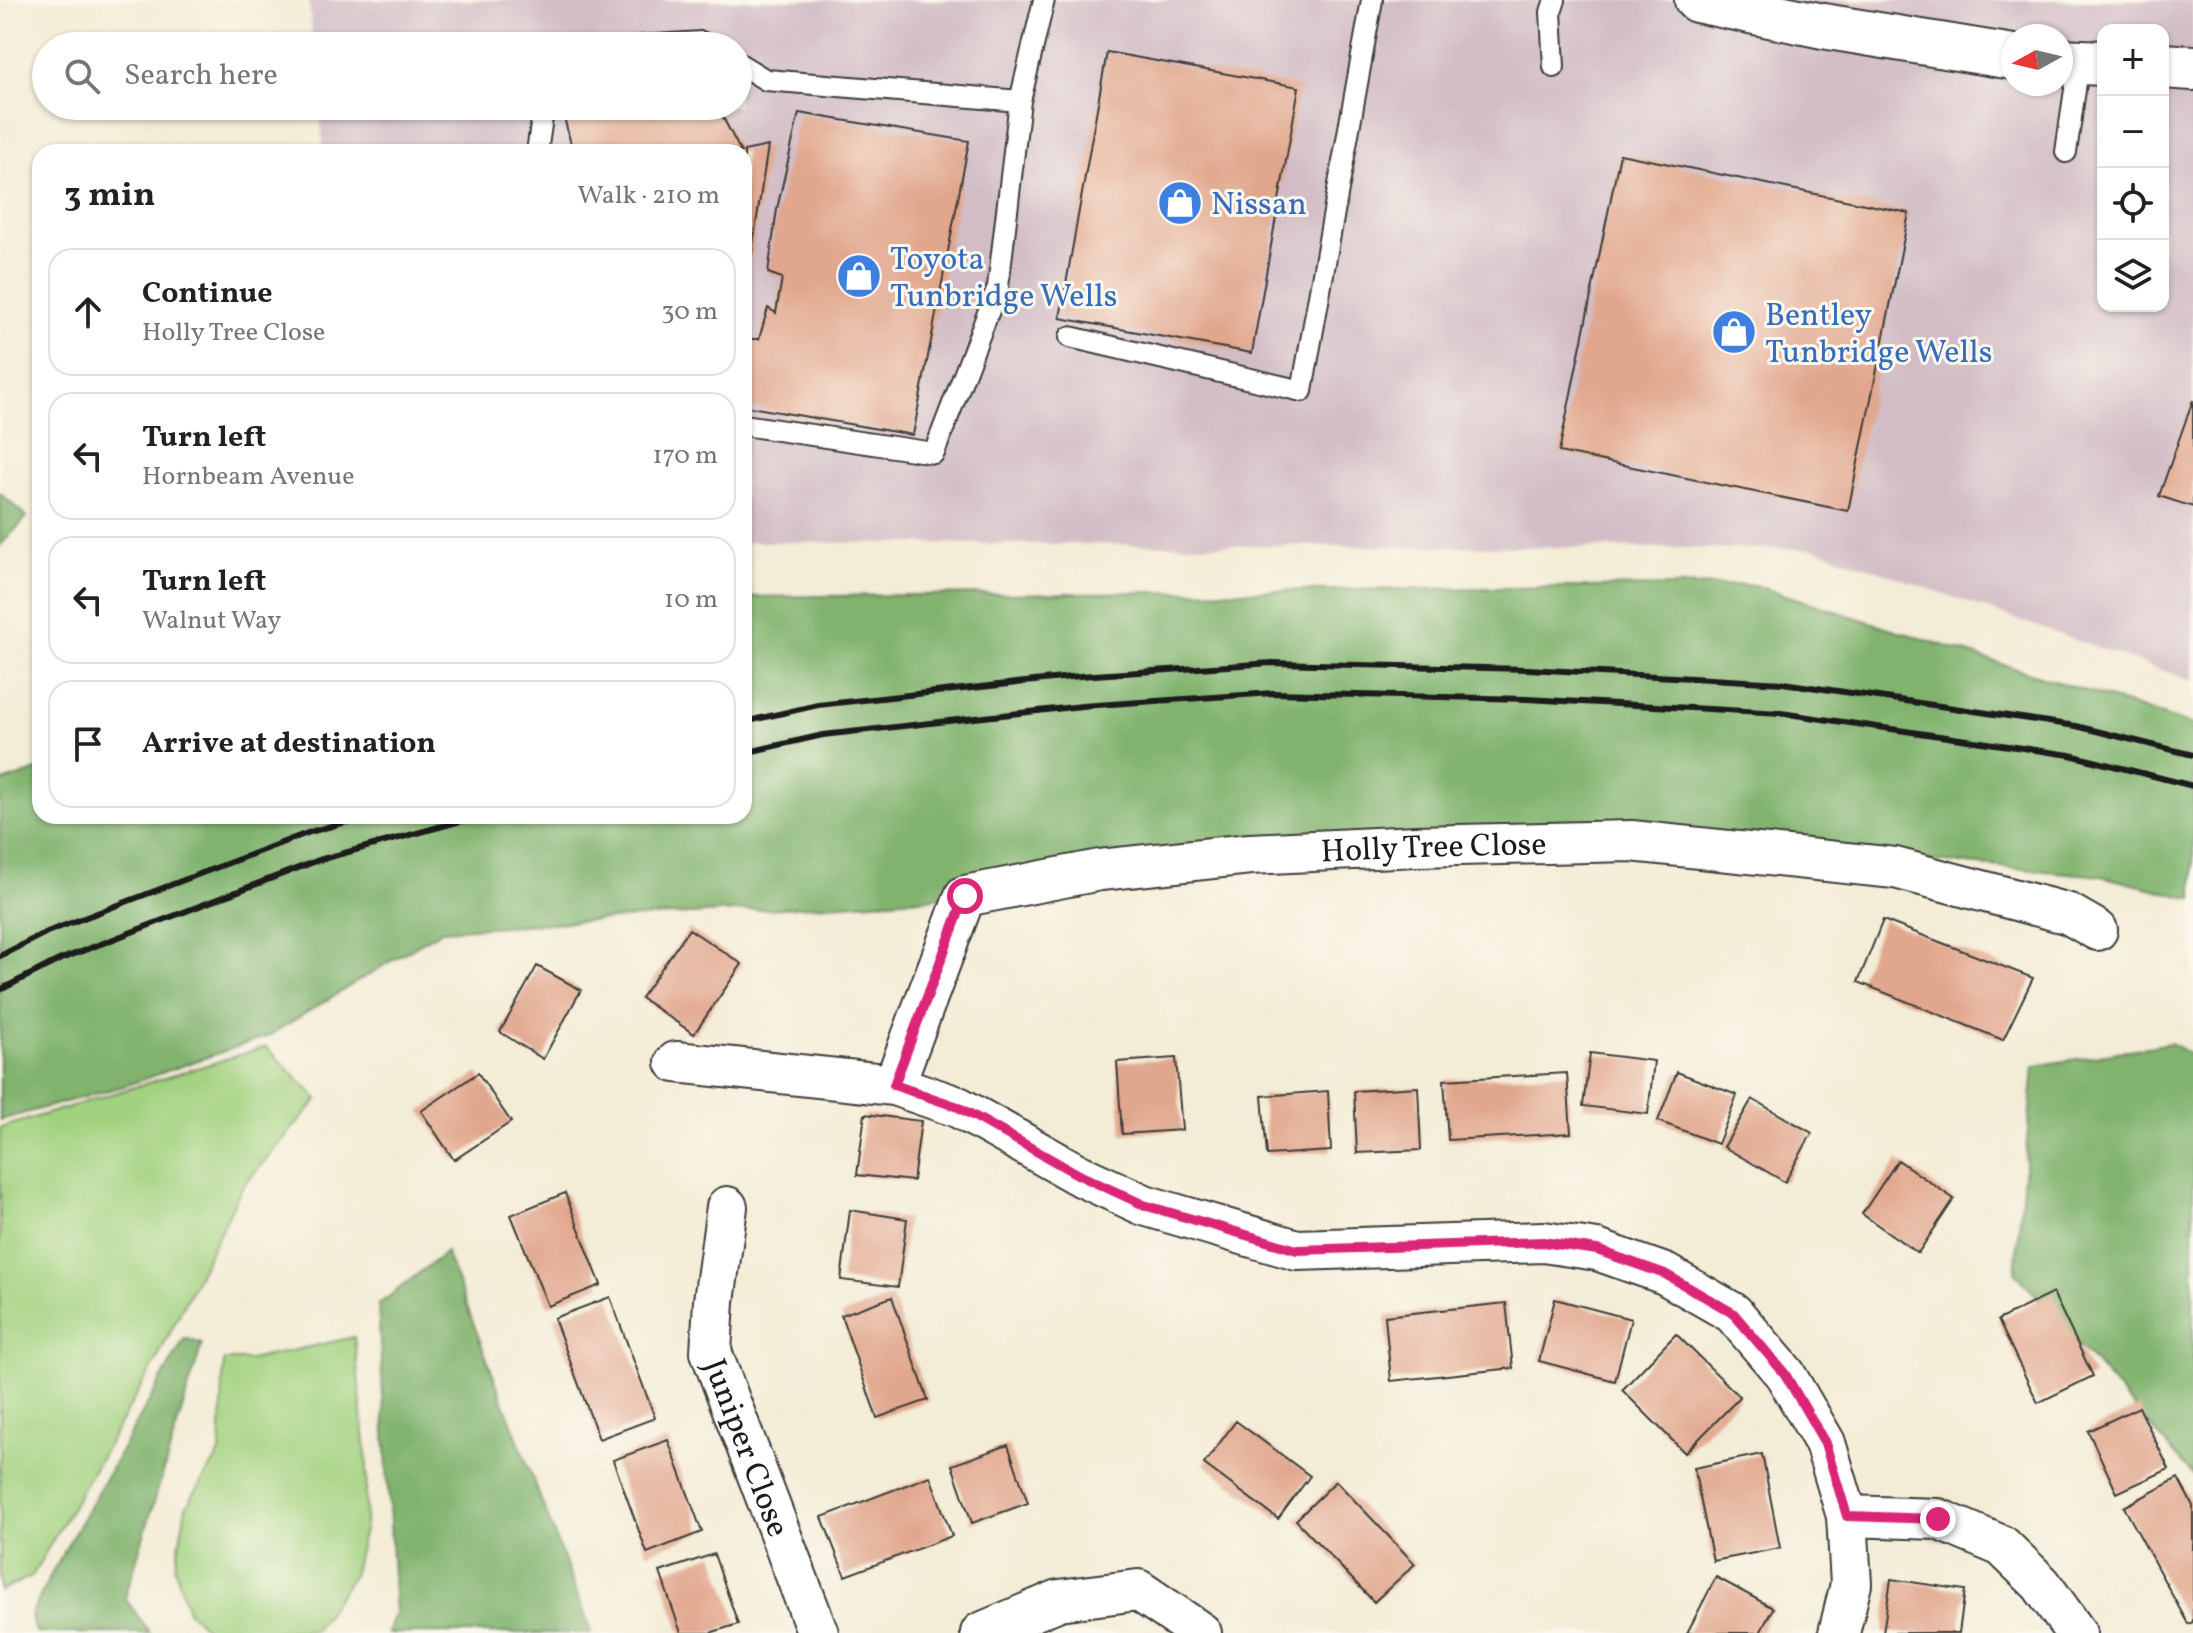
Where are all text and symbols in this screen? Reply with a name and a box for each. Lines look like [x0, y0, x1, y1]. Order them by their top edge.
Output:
north arrow [2001, 24, 2073, 96]
map controls [2097, 24, 2169, 312]
button: + [2097, 24, 2169, 96]
search box [32, 32, 752, 120]
icon: search [60, 54, 104, 98]
text: Search here [124, 55, 278, 97]
button: − [2097, 96, 2169, 168]
button: locate [2097, 168, 2169, 240]
text: 3 min [64, 173, 155, 220]
text: Walk · 210 m [577, 178, 720, 214]
shop icon: Nissan [1156, 179, 1204, 227]
place label: Nissan [1211, 184, 1307, 228]
place label: Toyota Tunbridge Wells [890, 239, 1117, 320]
button: layers [2097, 240, 2169, 312]
shop icon: Toyota Tunbridge Wells [835, 252, 883, 300]
text: Continue [142, 273, 273, 315]
icon: ahead [66, 290, 110, 334]
text: 30 m [661, 294, 718, 330]
place label: Bentley Tunbridge Wells [1765, 295, 1992, 376]
shop icon: Bentley Tunbridge Wells [1710, 308, 1758, 356]
text: Holly Tree Close [142, 315, 325, 351]
text: Turn left [142, 417, 266, 459]
icon: left [66, 434, 110, 478]
text: 170 m [653, 438, 718, 474]
text: Hornbeam Avenue [142, 459, 355, 495]
text: Turn left [142, 561, 266, 603]
icon: left [66, 578, 110, 622]
text: 10 m [664, 582, 718, 618]
text: Walnut Way [142, 603, 281, 639]
icon: arrive [66, 722, 110, 766]
text: Arrive at destination [142, 723, 436, 765]
street label: Holly Tree Close [1320, 824, 1547, 876]
route start [947, 878, 983, 914]
street label: Juniper Close [691, 1353, 798, 1544]
route end [1920, 1501, 1956, 1537]

